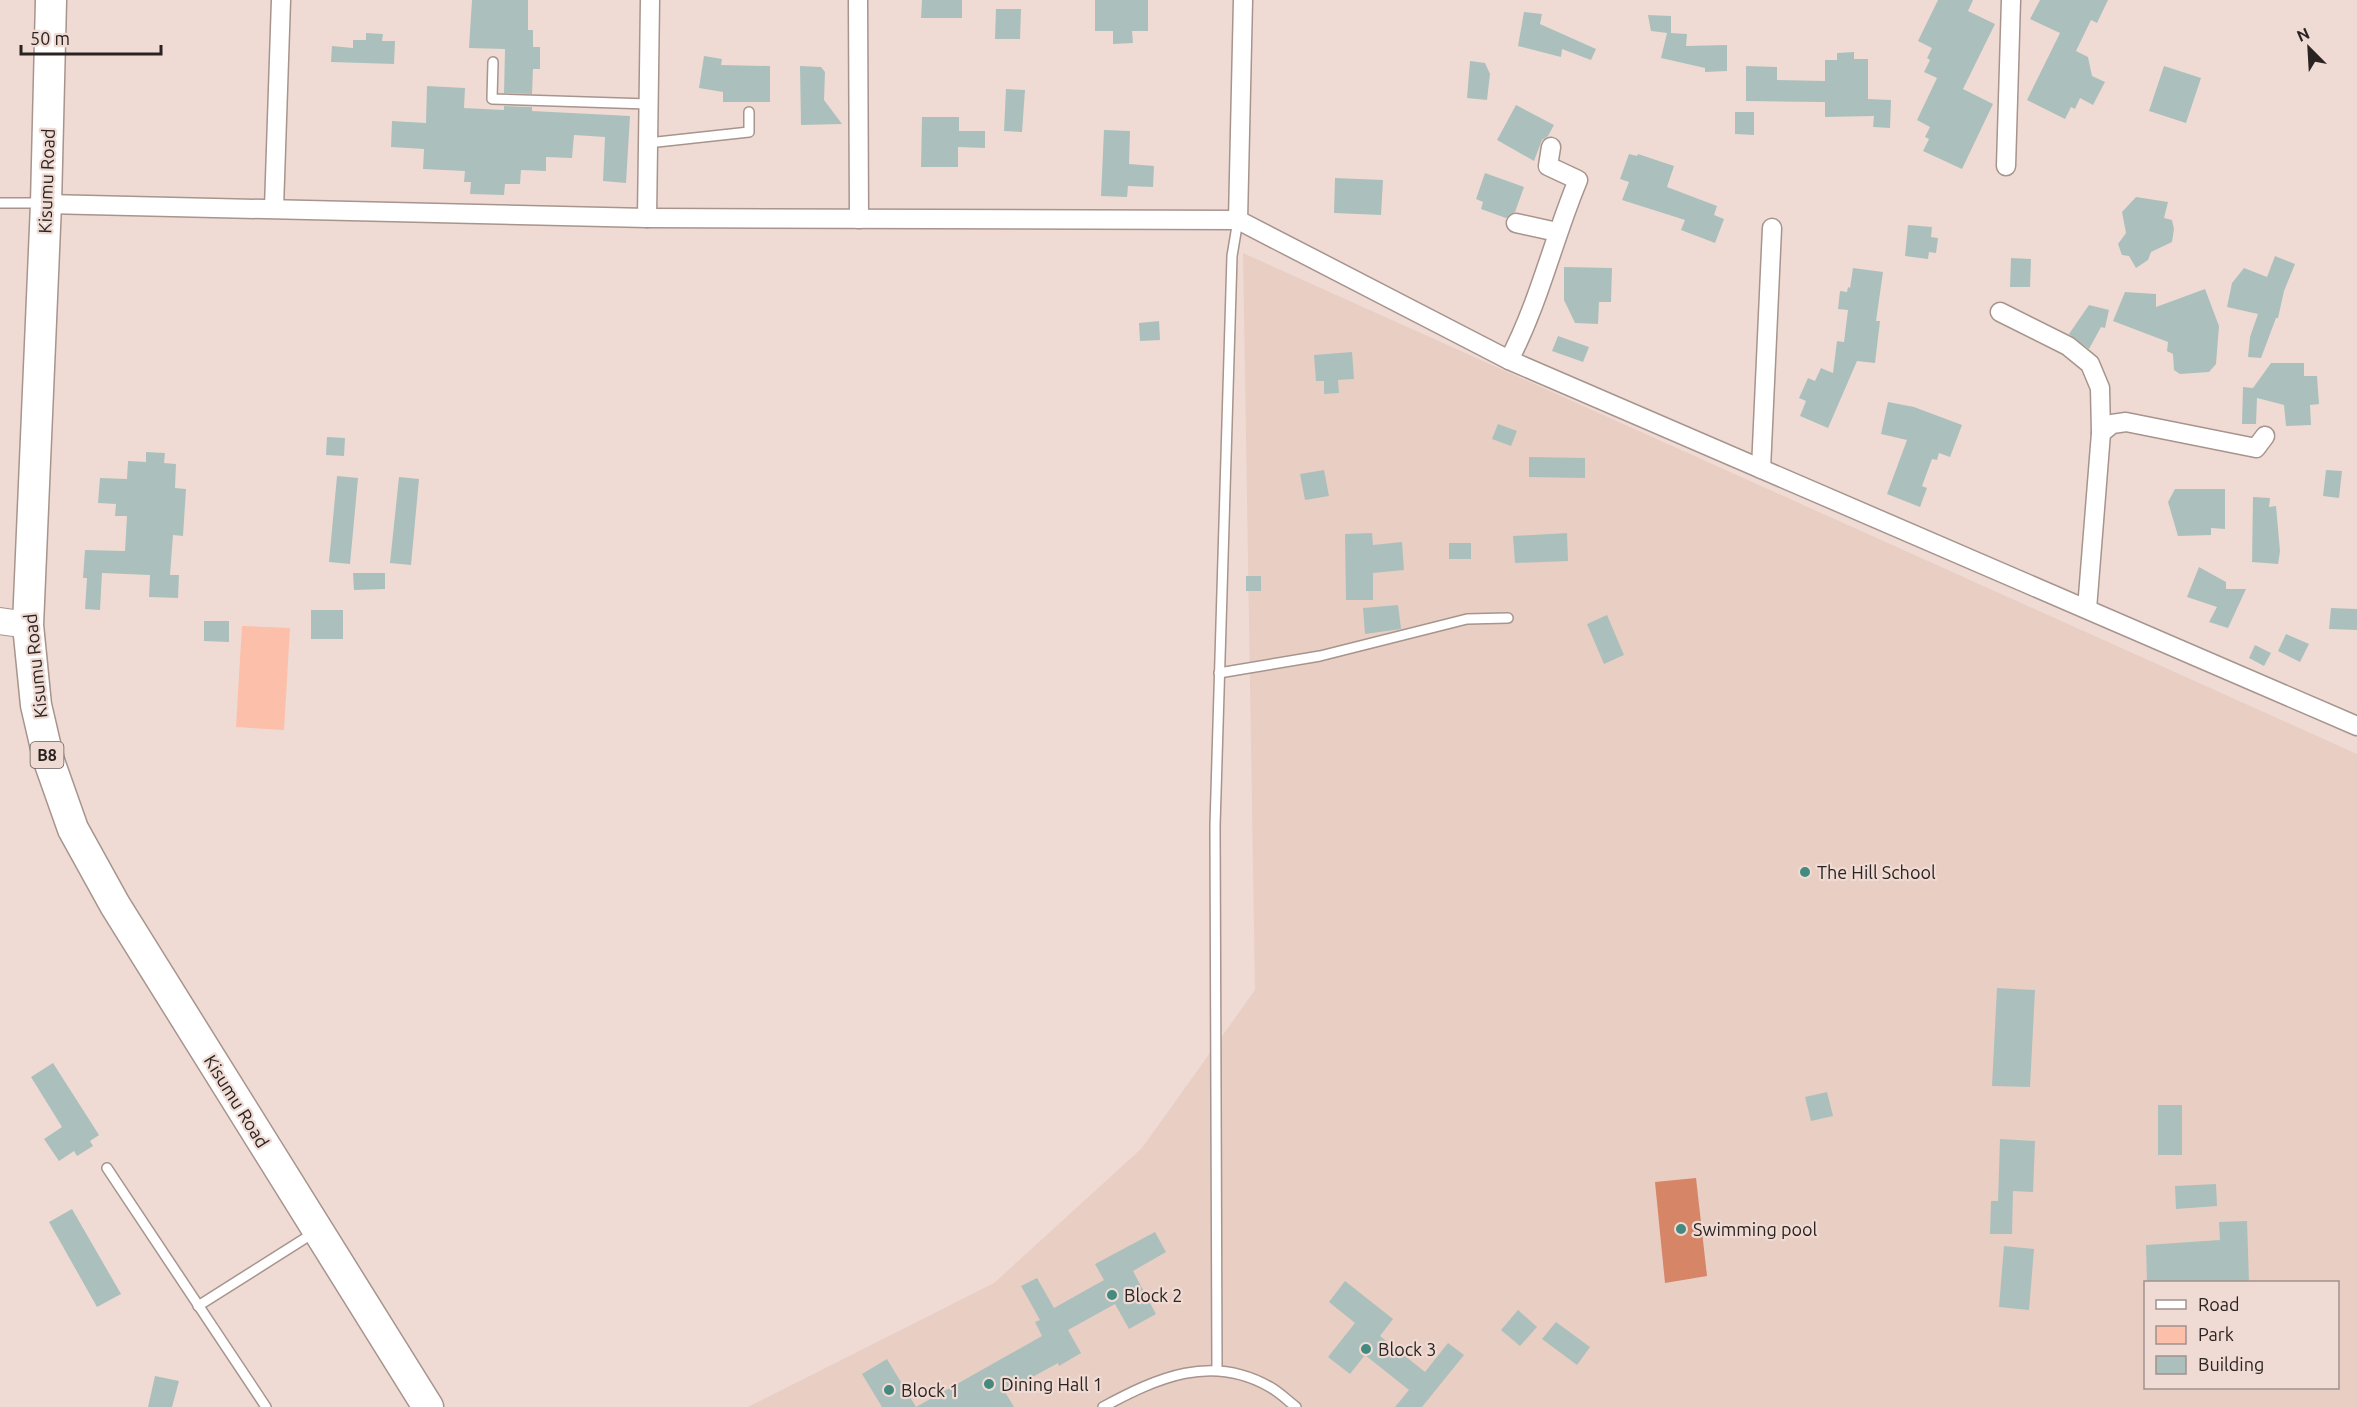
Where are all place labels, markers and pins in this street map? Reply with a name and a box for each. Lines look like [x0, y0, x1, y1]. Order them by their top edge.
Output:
place label: The Hill School [1817, 862, 1936, 882]
marker: The Hill School [1798, 865, 1812, 879]
place label: Swimming pool [1693, 1219, 1818, 1239]
marker: Swimming pool [1674, 1222, 1688, 1236]
place label: Block 2 [1124, 1285, 1182, 1305]
marker: Block 2 [1105, 1288, 1119, 1302]
place label: Block 3 [1378, 1339, 1436, 1359]
marker: Block 3 [1359, 1342, 1373, 1356]
place label: Dining Hall 1 [1001, 1374, 1103, 1394]
marker: Dining Hall 1 [982, 1377, 996, 1391]
place label: Block 1 [901, 1380, 959, 1400]
marker: Block 1 [882, 1383, 896, 1397]

